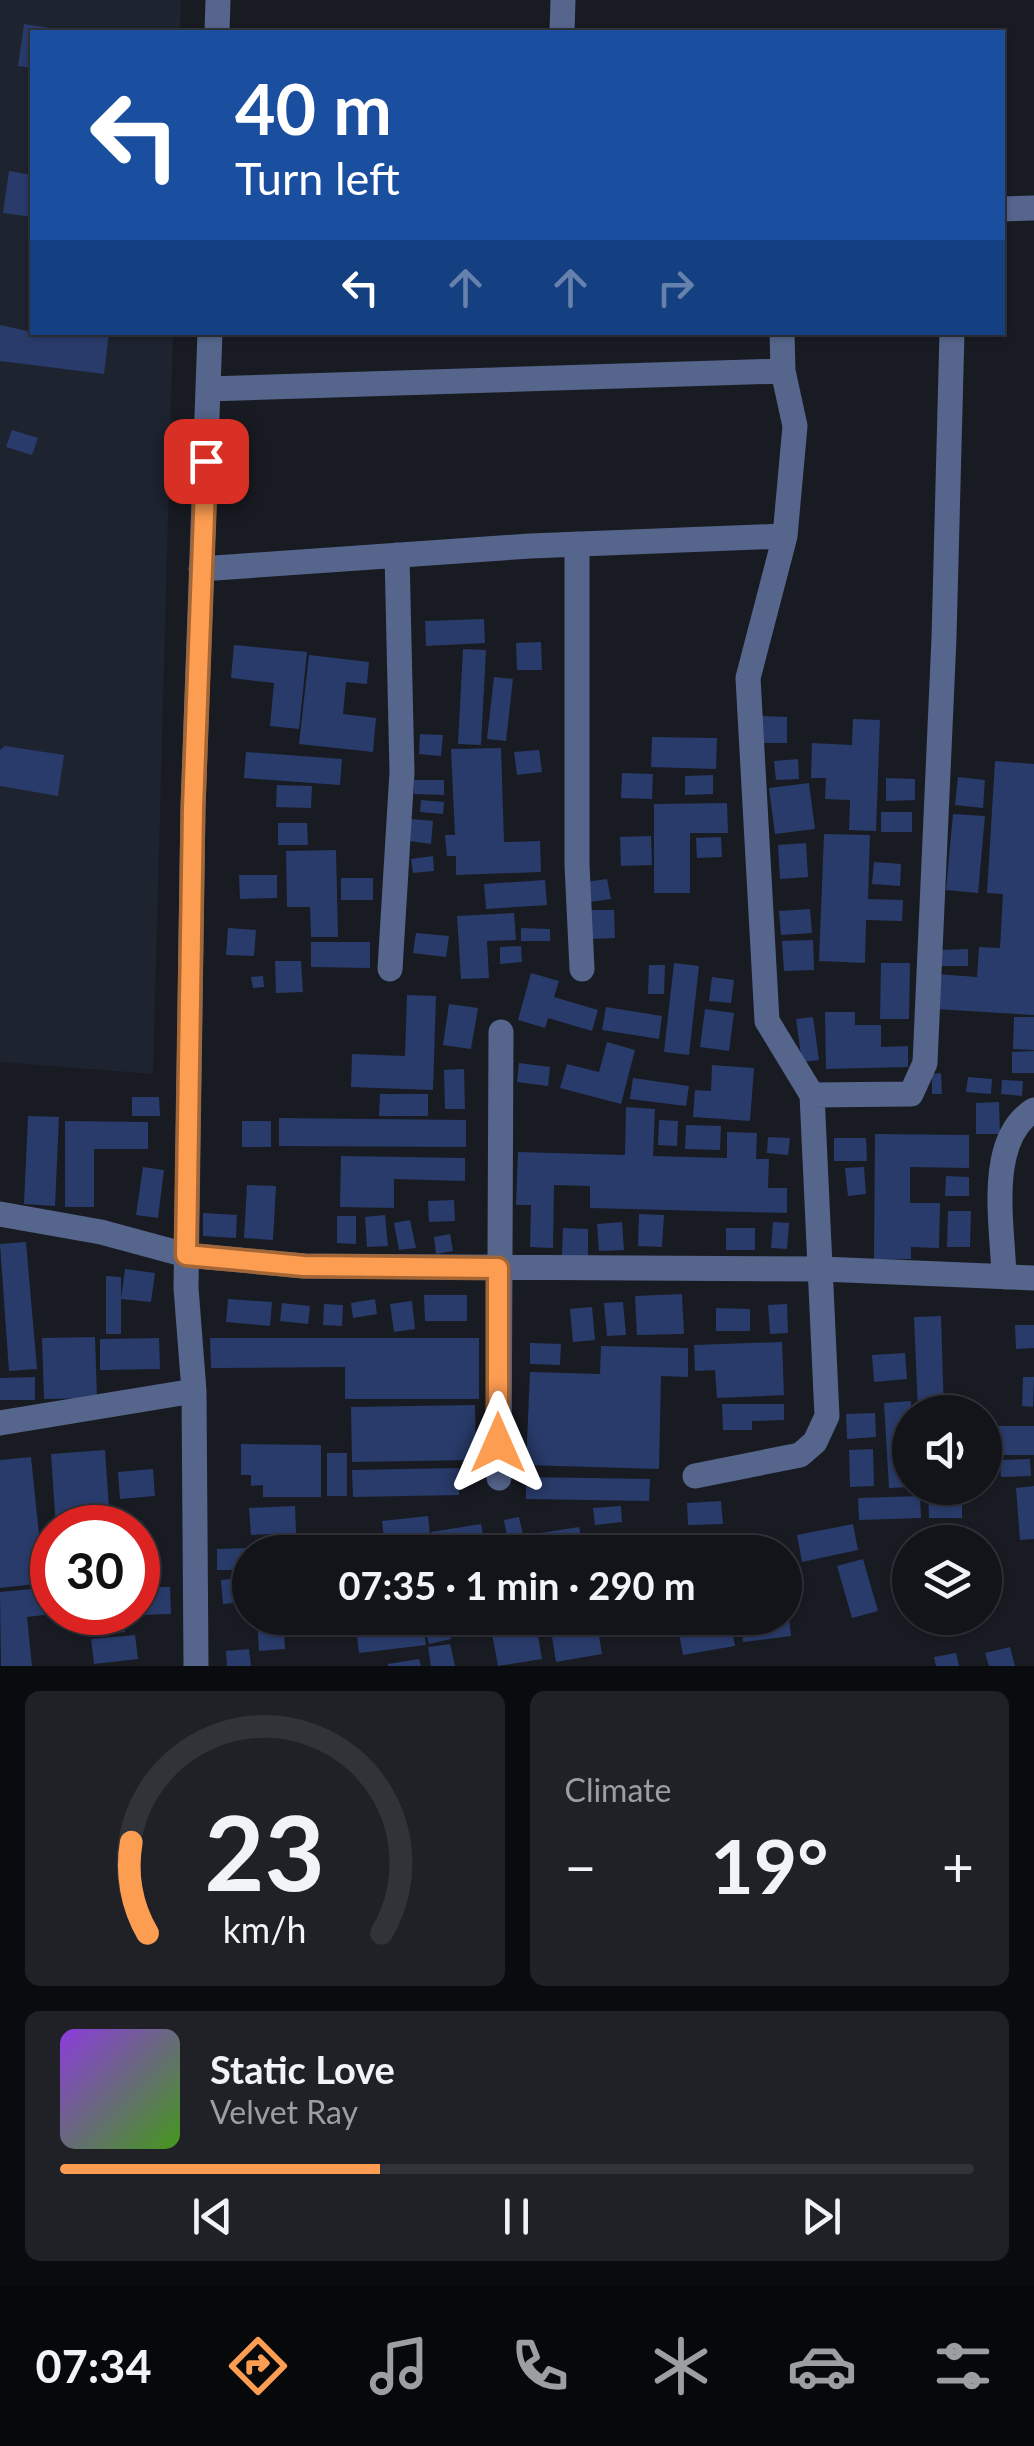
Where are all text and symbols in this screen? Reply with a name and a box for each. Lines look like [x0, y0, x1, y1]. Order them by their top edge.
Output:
text: 40 m [235, 66, 392, 150]
icon: left [70, 70, 200, 200]
text: Turn left [235, 151, 400, 205]
icon: left [333, 260, 388, 315]
icon: ahead [438, 260, 493, 315]
icon: ahead [543, 260, 598, 315]
icon: right [648, 260, 703, 315]
pin [164, 419, 249, 504]
icon: arrive [179, 434, 234, 489]
position arrow [446, 1391, 550, 1495]
map controls [892, 1395, 1002, 1635]
button: sound [892, 1395, 1002, 1505]
speed limit sign: 30 [30, 1505, 160, 1635]
button: layers [892, 1525, 1002, 1635]
text: 07:35 · 1 min · 290 m [338, 1562, 696, 1608]
text: Climate [565, 1770, 671, 1809]
text: 23 [204, 1788, 325, 1913]
text: 19° [710, 1820, 828, 1910]
text: − [565, 1833, 596, 1899]
text: + [942, 1833, 974, 1899]
text: km/h [223, 1908, 307, 1951]
text: Static Love [210, 2046, 395, 2092]
text: Velvet Ray [210, 2092, 358, 2131]
icon: previous [185, 2189, 240, 2244]
icon: pause [489, 2189, 544, 2244]
icon: next [794, 2189, 849, 2244]
icon: directions [223, 2331, 293, 2401]
icon: music [364, 2331, 434, 2401]
icon: phone [505, 2331, 575, 2401]
icon: climate [646, 2331, 716, 2401]
icon: car [787, 2331, 857, 2401]
icon: filters [928, 2331, 998, 2401]
text: 07:34 [36, 2339, 152, 2393]

